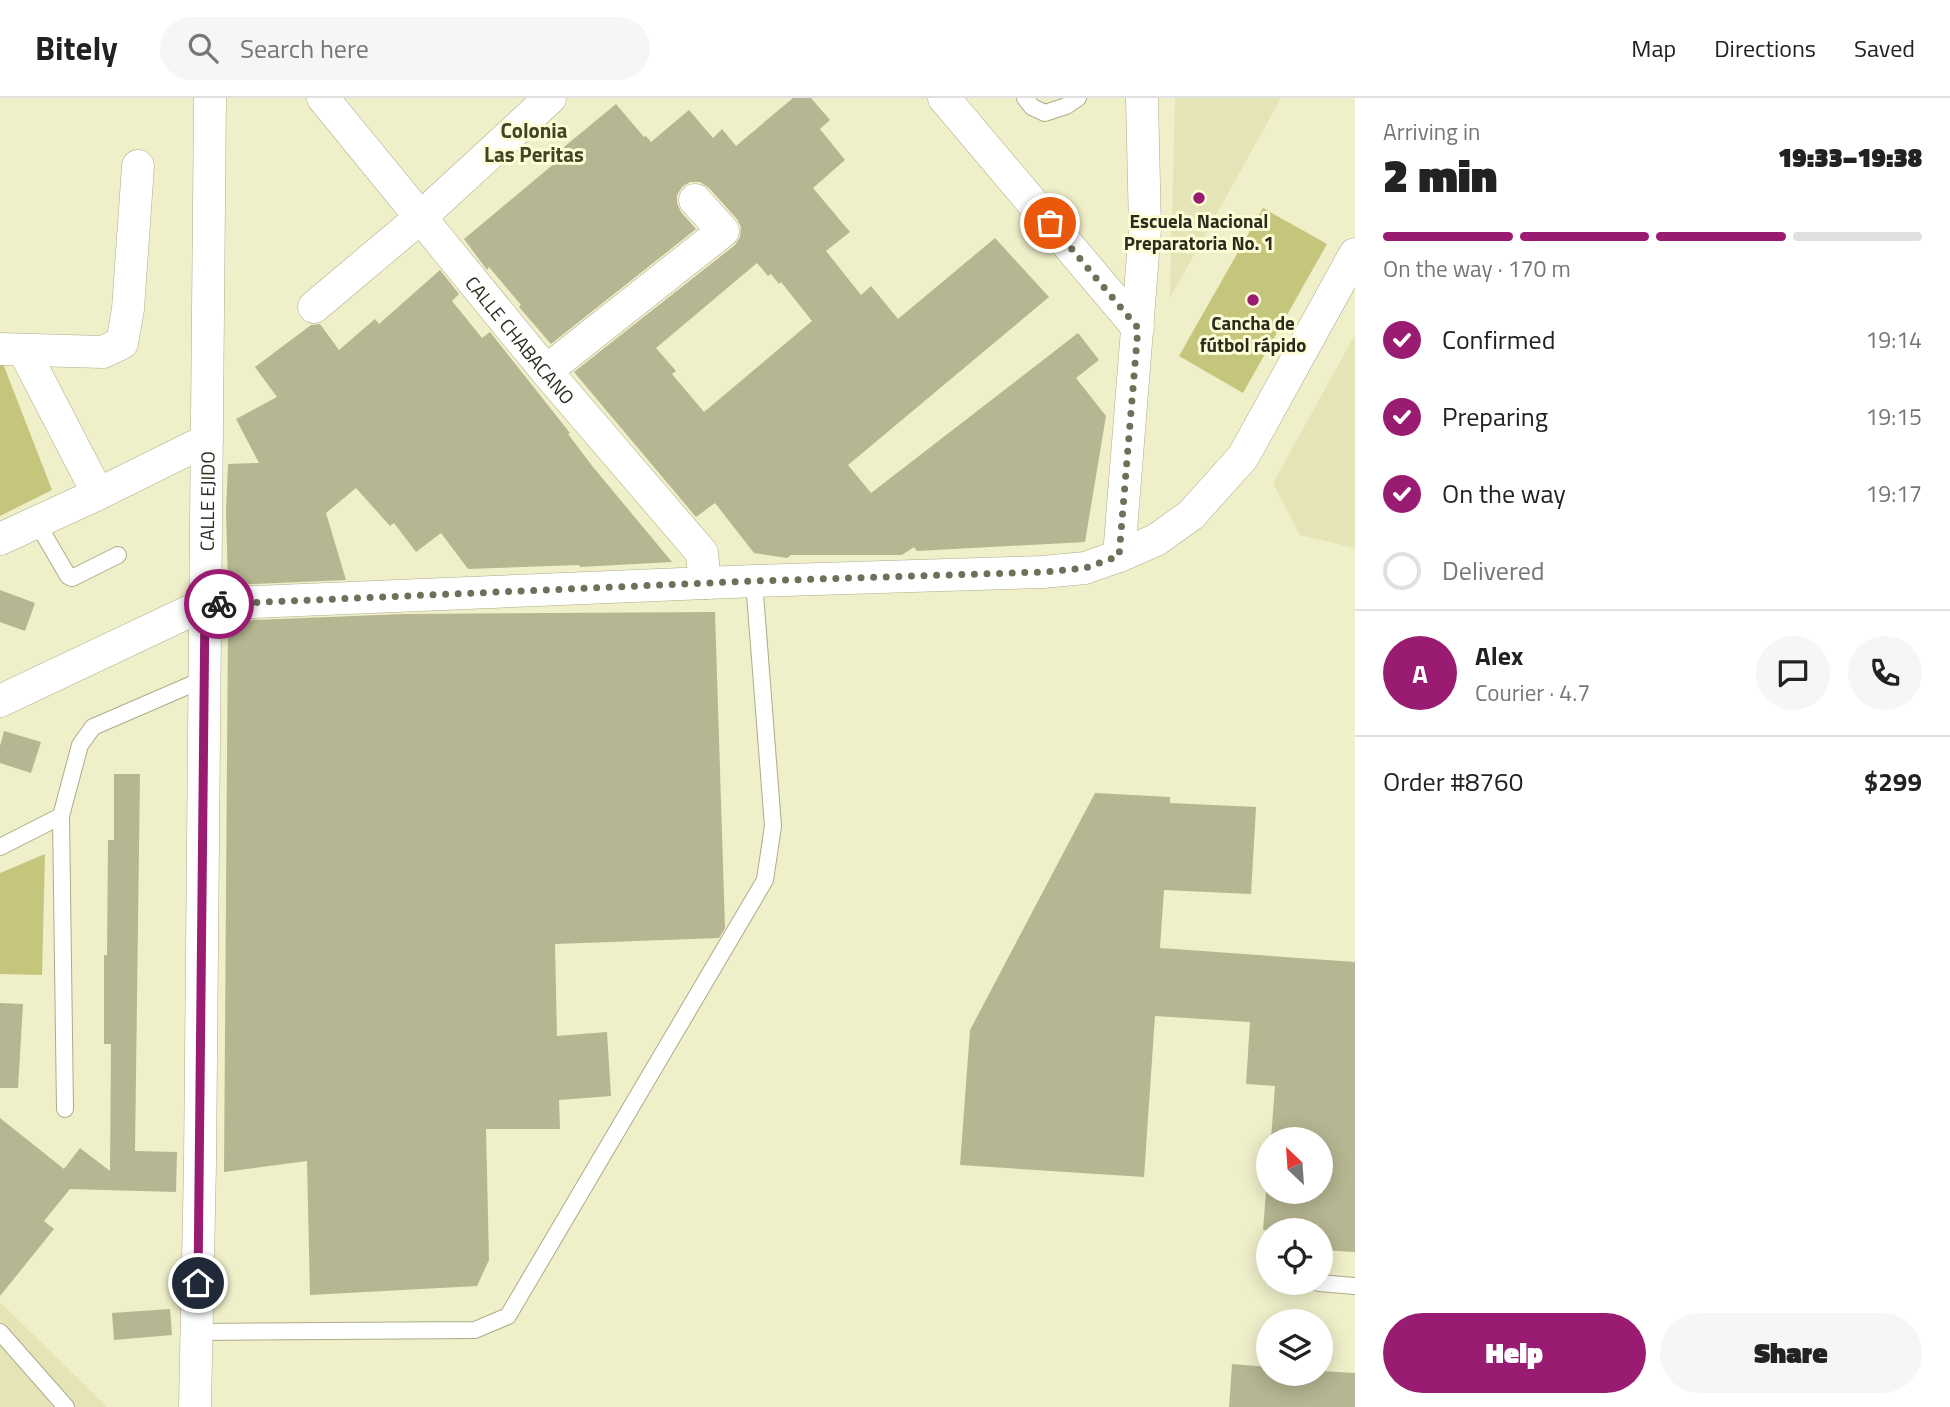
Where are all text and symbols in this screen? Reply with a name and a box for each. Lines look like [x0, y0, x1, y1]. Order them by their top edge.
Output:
search box [160, 17, 650, 80]
text: Bitely [35, 23, 118, 73]
icon: search [184, 29, 222, 67]
text: Search here [240, 29, 369, 68]
text: Map [1631, 30, 1676, 66]
text: Directions [1714, 30, 1816, 66]
text: Saved [1854, 30, 1915, 66]
district label: Colonia Las Peritas [484, 114, 584, 170]
text: Arriving in [1383, 114, 1480, 149]
text: 19:33–19:38 [1778, 138, 1922, 177]
text: 2 min [1383, 140, 1497, 210]
marker: Escuela Nacional Preparatoria No. 1 [1191, 190, 1207, 206]
pin [1020, 193, 1080, 253]
icon: bag [1031, 204, 1069, 242]
place label: Escuela Nacional Preparatoria No. 1 [1124, 206, 1274, 257]
text: On the way · 170 m [1383, 251, 1571, 286]
street label: CALLE CHABACANO [459, 269, 582, 410]
marker: Cancha de fútbol rápido [1245, 292, 1261, 308]
place label: Cancha de fútbol rápido [1200, 308, 1306, 359]
text: Confirmed [1442, 320, 1556, 359]
icon: check [1383, 321, 1421, 359]
text: 19:14 [1865, 322, 1922, 357]
text: Preparing [1442, 397, 1548, 436]
icon: check [1383, 398, 1421, 436]
text: 19:15 [1865, 399, 1922, 434]
street label: CALLE EJIDO [191, 451, 221, 551]
text: On the way [1442, 474, 1566, 513]
icon: check [1383, 475, 1421, 513]
text: 19:17 [1865, 476, 1922, 511]
text: Delivered [1442, 551, 1545, 590]
courier [184, 569, 254, 639]
icon: bike [200, 585, 238, 623]
text: Alex [1475, 636, 1523, 675]
button: chat [1756, 636, 1830, 710]
button: phone [1848, 636, 1922, 710]
text: A [1412, 654, 1428, 693]
text: Courier · 4.7 [1475, 675, 1590, 710]
text: Order #8760 [1383, 762, 1523, 801]
text: $299 [1864, 762, 1922, 801]
north arrow [1256, 1127, 1334, 1204]
map controls [1256, 1127, 1333, 1386]
button: locate [1256, 1218, 1333, 1295]
pin [168, 1253, 228, 1313]
icon: home [179, 1264, 217, 1302]
button: layers [1256, 1309, 1333, 1386]
button: Help [1383, 1313, 1646, 1393]
button: Share [1660, 1313, 1922, 1393]

